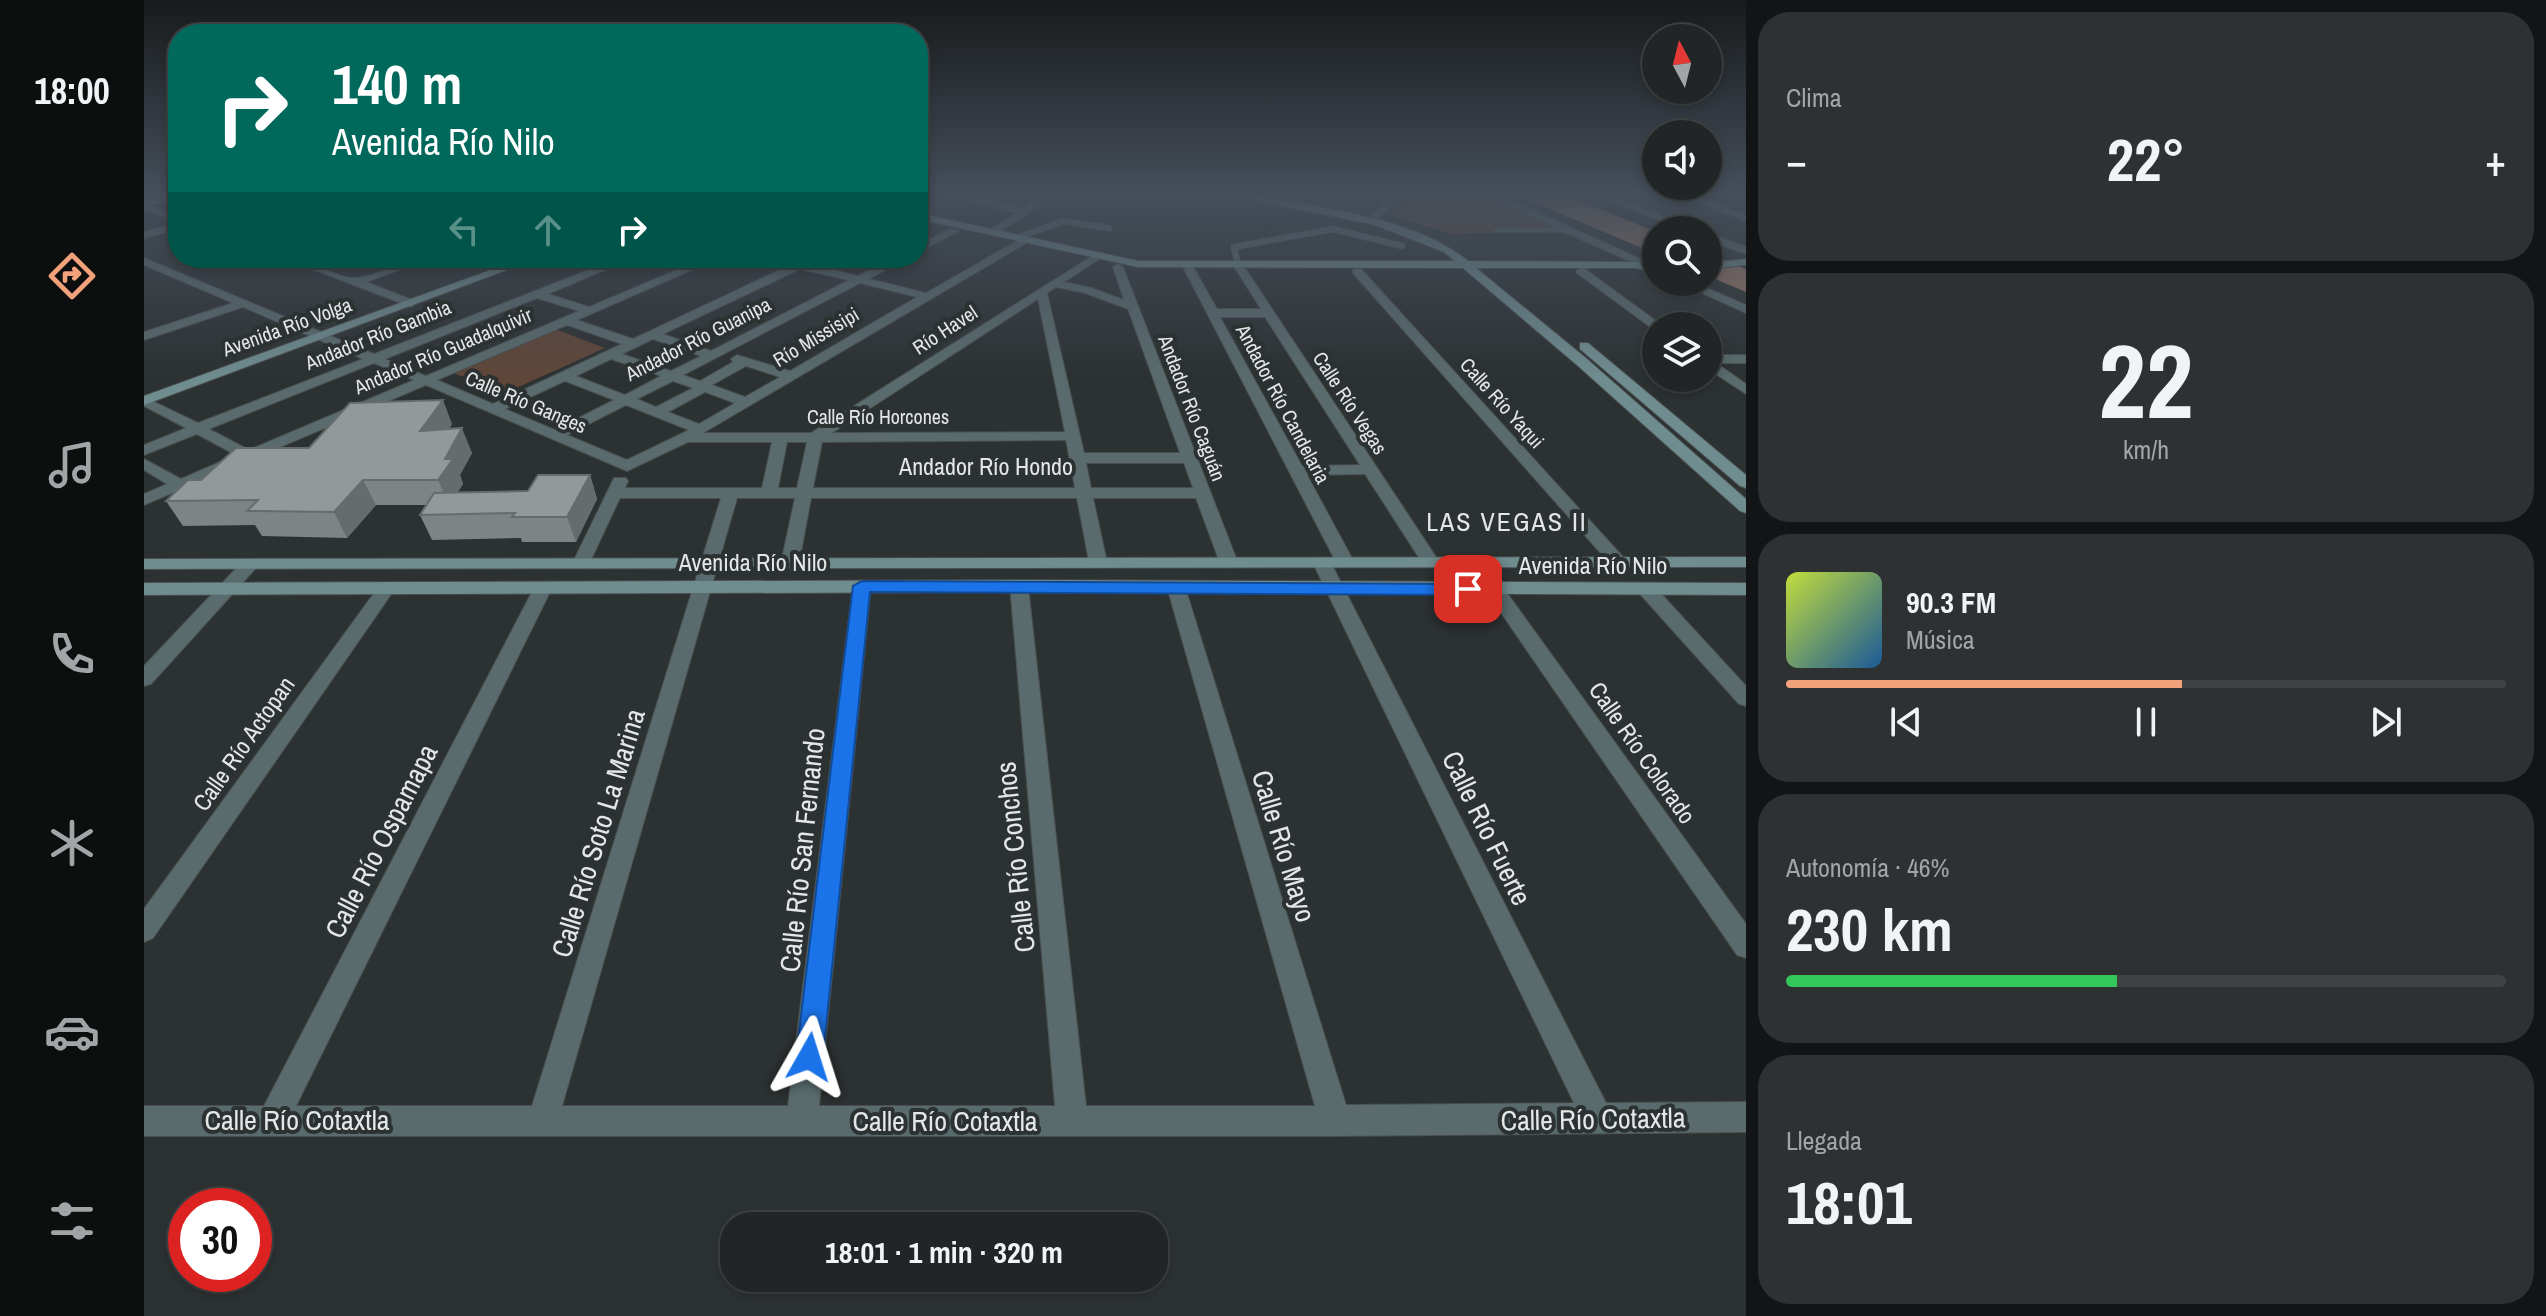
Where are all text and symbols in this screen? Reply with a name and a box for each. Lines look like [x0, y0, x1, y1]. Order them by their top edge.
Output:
north arrow [1642, 24, 1722, 104]
map controls [1642, 24, 1722, 392]
text: 140 m [332, 46, 462, 121]
icon: right [200, 56, 304, 160]
text: 18:00 [34, 67, 110, 115]
text: Clima [1786, 80, 1842, 115]
text: Avenida Río Nilo [332, 118, 555, 166]
text: 22° [2107, 119, 2185, 200]
button: sound [1642, 120, 1722, 200]
text: − [1786, 130, 1807, 190]
text: + [2485, 130, 2506, 190]
icon: left [442, 208, 486, 252]
icon: ahead [526, 208, 570, 252]
icon: right [610, 208, 654, 252]
button: search [1642, 216, 1722, 296]
icon: directions [44, 248, 100, 304]
street label: Andador Río Guanipa [620, 290, 775, 387]
street label: Avenida Río Volga [218, 291, 355, 363]
street label: Andador Río Gambia [300, 293, 455, 376]
street label: Río Havel [907, 299, 982, 361]
street label: Río Missisipi [768, 300, 864, 373]
street label: Andador Río Guadalquivir [349, 301, 536, 401]
text: 22 [2099, 310, 2193, 450]
button: layers [1642, 312, 1722, 392]
street label: Andador Río Candelaria [1230, 318, 1337, 488]
street label: Andador Río Caguán [1152, 330, 1233, 485]
street label: Calle Río Vegas [1307, 346, 1394, 459]
street label: Calle Río Yaqui [1454, 351, 1550, 454]
street label: Calle Río Ganges [461, 364, 591, 439]
street label: Calle Río Horcones [807, 403, 949, 430]
text: km/h [2123, 432, 2169, 467]
icon: music [44, 437, 100, 493]
street label: Andador Río Hondo [898, 450, 1073, 482]
district label: LAS VEGAS II [1426, 504, 1588, 539]
street label: Avenida Río Nilo [678, 546, 827, 578]
street label: Avenida Río Nilo [1518, 549, 1667, 581]
pin [1434, 555, 1502, 623]
icon: arrive [1446, 567, 1490, 611]
text: 90.3 FM [1906, 582, 1996, 622]
text: Música [1906, 622, 1975, 657]
icon: phone [44, 626, 100, 682]
street label: Calle Río Actopan [185, 670, 301, 817]
street label: Calle Río Colorado [1582, 675, 1704, 830]
icon: previous [1884, 700, 1928, 744]
icon: pause [2124, 700, 2168, 744]
icon: next [2364, 700, 2408, 744]
street label: Calle Río Soto La Marina [542, 704, 654, 962]
street label: Calle Río San Fernando [770, 726, 834, 974]
street label: Calle Río Ospamapa [316, 737, 446, 945]
street label: Calle Río Fuerte [1433, 745, 1541, 911]
street label: Calle Río Conchos [986, 760, 1044, 954]
street label: Calle Río Mayo [1243, 765, 1325, 927]
icon: climate [44, 815, 100, 871]
text: Autonomía · 46% [1786, 850, 1950, 885]
text: 230 km [1786, 889, 1953, 970]
icon: car [44, 1004, 100, 1060]
position arrow [767, 1015, 851, 1099]
street label: Calle Río Cotaxtla [1500, 1098, 1686, 1140]
street label: Calle Río Cotaxtla [204, 1101, 390, 1139]
street label: Calle Río Cotaxtla [852, 1102, 1038, 1140]
text: Llegada [1786, 1123, 1862, 1158]
text: 18:01 [1786, 1162, 1912, 1243]
speed limit sign: 30 [168, 1188, 272, 1292]
icon: filters [44, 1193, 100, 1249]
text: 18:01 · 1 min · 320 m [825, 1232, 1063, 1272]

